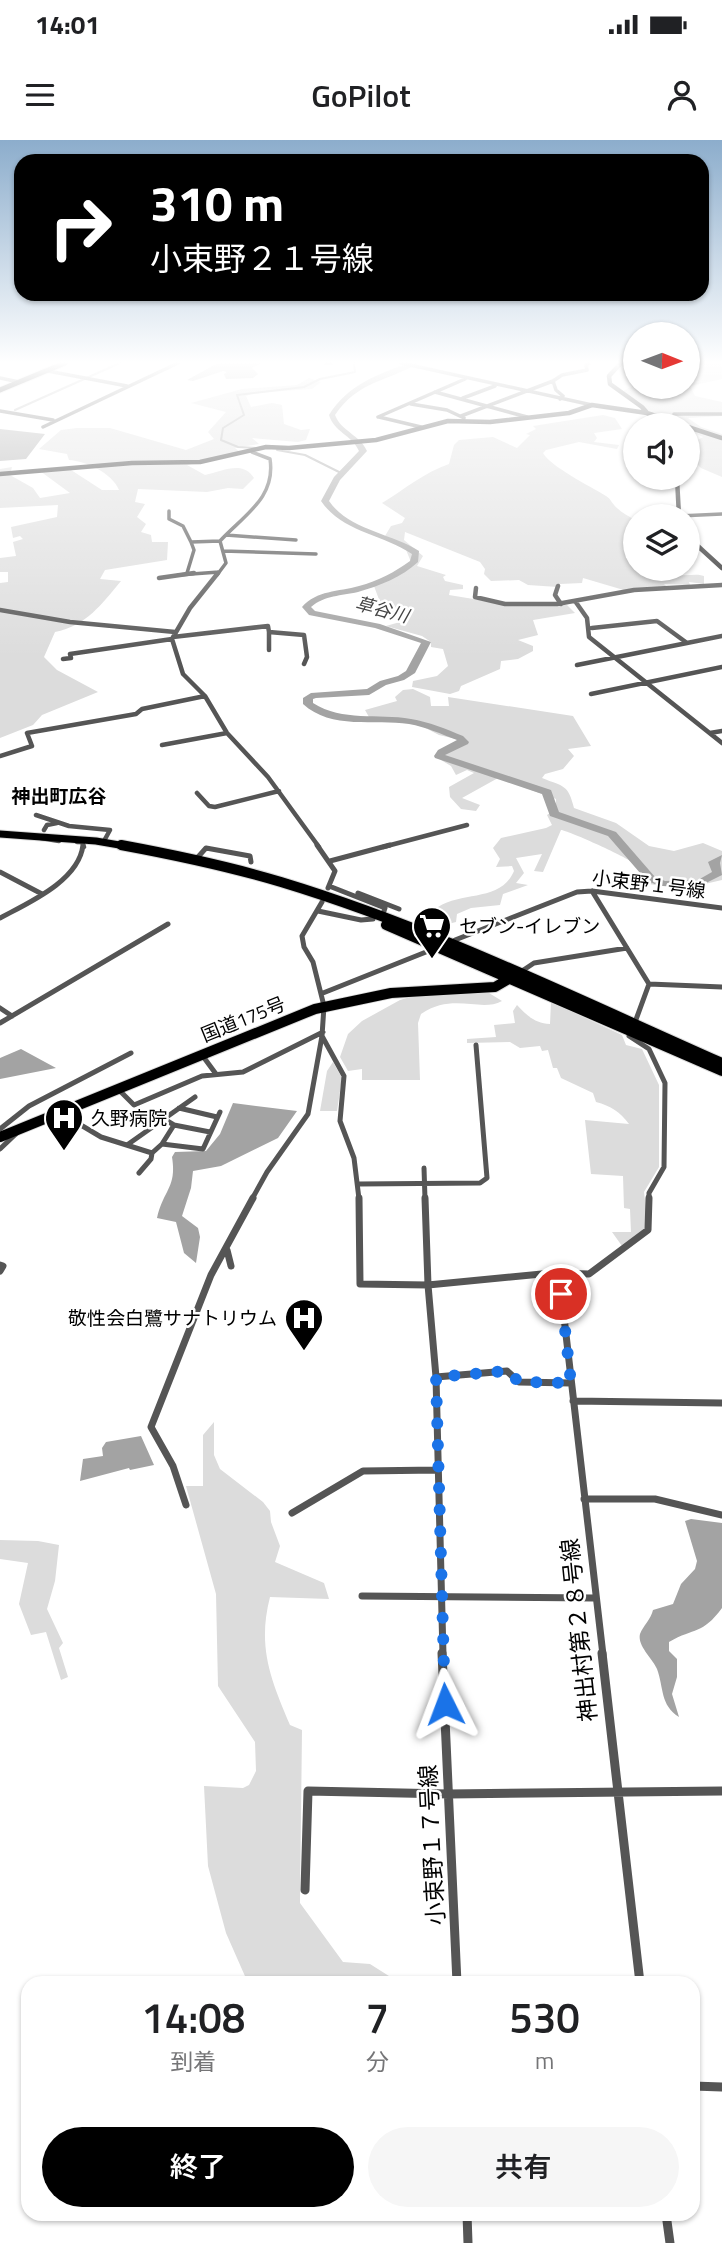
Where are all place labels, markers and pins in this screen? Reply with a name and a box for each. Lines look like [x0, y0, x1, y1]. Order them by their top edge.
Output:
supermarket icon: セブン-イレブン [411, 905, 453, 960]
place label: セブン-イレブン [459, 911, 600, 940]
hospital icon: 久野病院 [43, 1097, 85, 1152]
place label: 久野病院 [91, 1103, 167, 1132]
pin [531, 1264, 591, 1324]
hospital icon: 敬性会白鷺サナトリウム [283, 1297, 325, 1352]
place label: 敬性会白鷺サナトリウム [68, 1303, 277, 1332]

